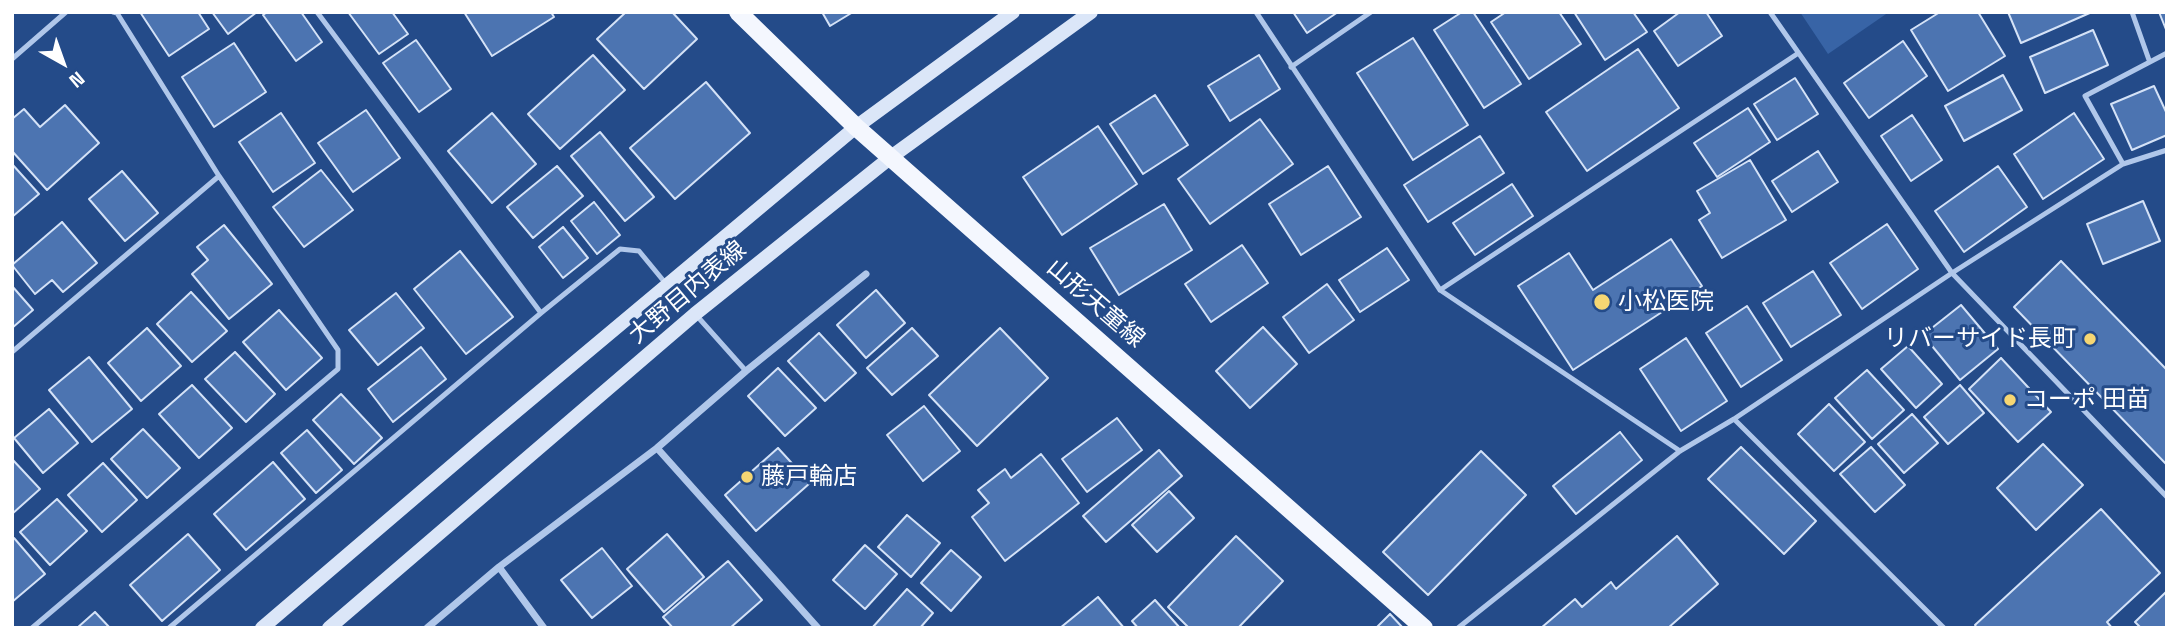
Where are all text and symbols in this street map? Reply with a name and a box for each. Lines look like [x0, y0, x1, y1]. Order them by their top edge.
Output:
north arrow [28, 28, 98, 98]
text: N [64, 66, 90, 93]
street label: 大野目内表線 [624, 236, 752, 350]
street label: 山形天童線 [1040, 254, 1150, 354]
place label: 小松医院 [1618, 288, 1714, 316]
marker: 小松医院 [1592, 292, 1612, 312]
place label: リバーサイド長町 [1884, 325, 2076, 353]
marker: リバーサイド長町 [2082, 331, 2098, 347]
place label: コーポ 田苗 [2024, 386, 2150, 414]
marker: コーポ 田苗 [2002, 392, 2018, 408]
place label: 藤戸輪店 [761, 463, 857, 491]
marker: 藤戸輪店 [739, 469, 755, 485]

